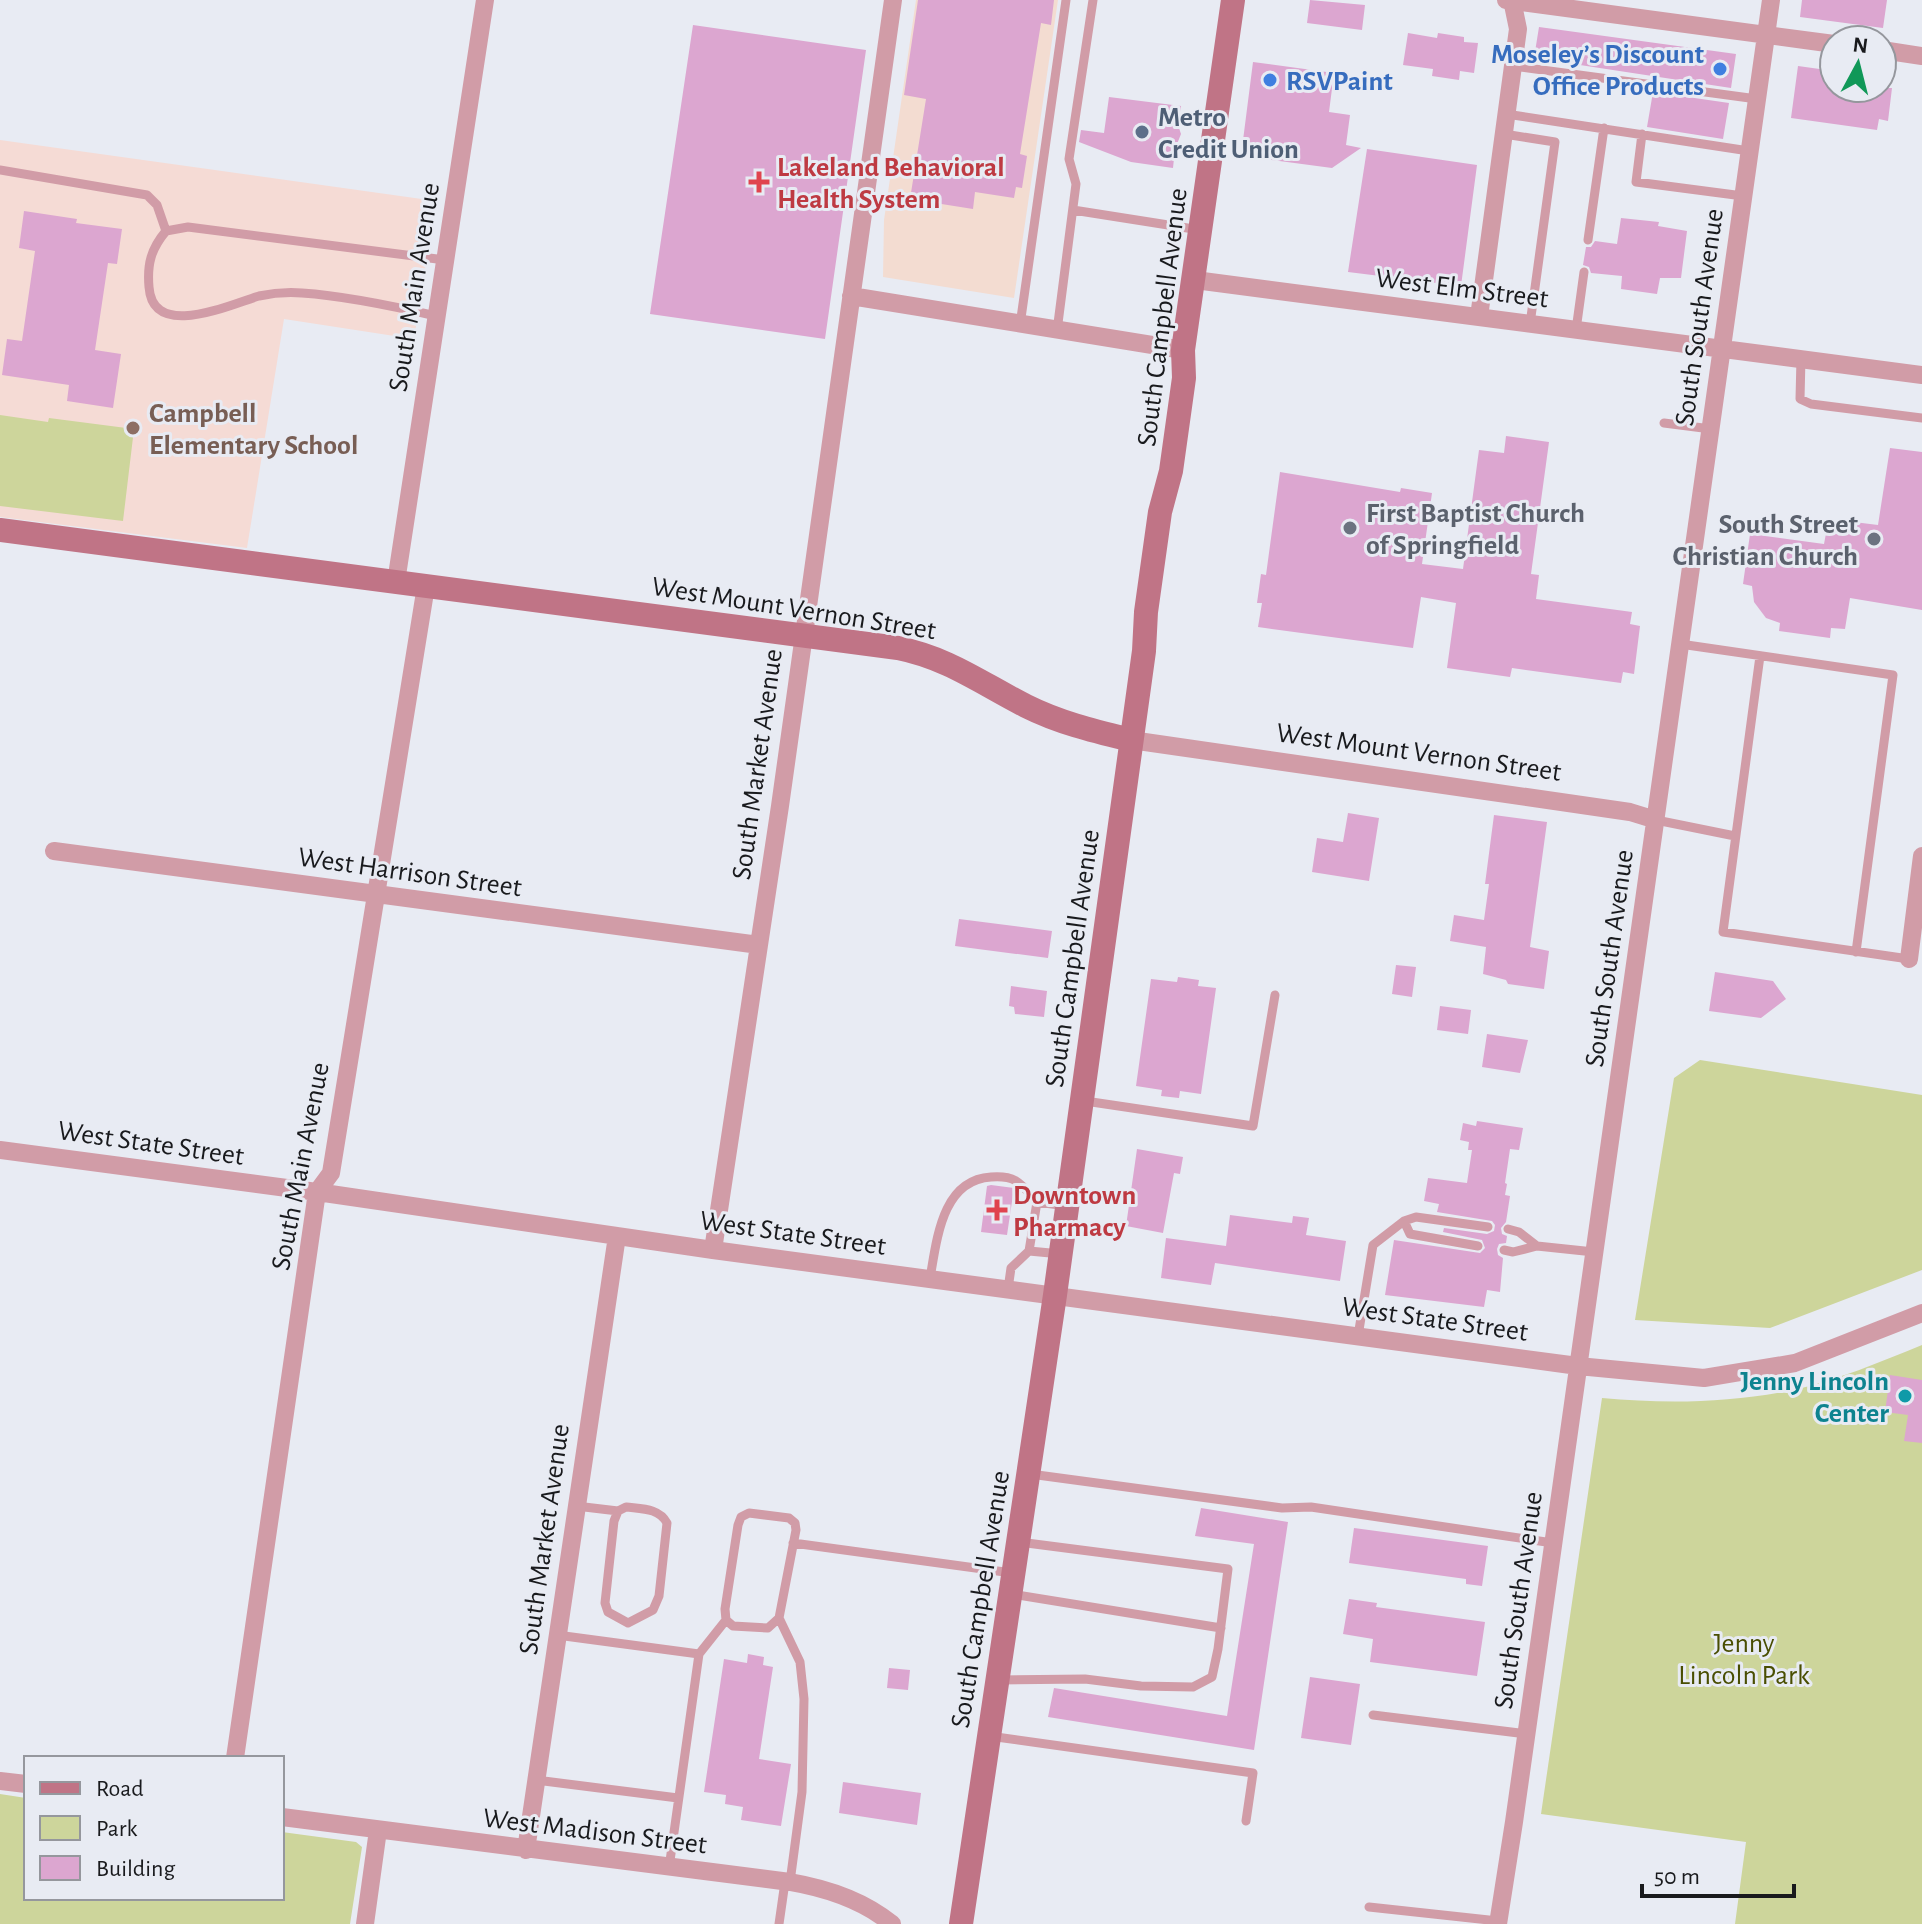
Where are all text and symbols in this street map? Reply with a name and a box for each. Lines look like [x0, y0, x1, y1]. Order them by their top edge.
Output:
north arrow [1818, 24, 1898, 104]
text: N [1851, 33, 1869, 57]
place label: Moseley’s Discount Office Products [1491, 41, 1705, 101]
marker: Moseley’s Discount Office Products [1711, 60, 1729, 78]
place label: RSVPaint [1286, 68, 1393, 96]
marker: RSVPaint [1261, 71, 1279, 89]
place label: Metro Credit Union [1158, 104, 1299, 164]
marker: Metro Credit Union [1133, 123, 1151, 141]
place label: Lakeland Behavioral Health System [777, 154, 1005, 214]
marker: Lakeland Behavioral Health System [748, 171, 770, 193]
street label: South Main Avenue [385, 181, 445, 394]
street label: South Campbell Avenue [1133, 186, 1193, 448]
street label: South South Avenue [1671, 207, 1729, 428]
street label: West Elm Street [1374, 264, 1550, 313]
place label: Campbell Elementary School [149, 400, 358, 460]
marker: Campbell Elementary School [124, 419, 142, 437]
place label: First Baptist Church of Springfield [1366, 500, 1585, 560]
place label: South Street Christian Church [1672, 511, 1859, 571]
marker: First Baptist Church of Springfield [1341, 519, 1359, 537]
marker: South Street Christian Church [1865, 530, 1883, 548]
street label: West Mount Vernon Street [650, 573, 938, 645]
street label: South Market Avenue [728, 647, 788, 881]
street label: West Mount Vernon Street [1275, 719, 1563, 787]
street label: South Campbell Avenue [1041, 828, 1105, 1089]
street label: West Harrison Street [296, 843, 523, 903]
street label: South South Avenue [1581, 848, 1639, 1069]
street label: South Main Avenue [267, 1060, 335, 1273]
street label: West State Street [56, 1117, 246, 1171]
place label: Downtown Pharmacy [1013, 1182, 1136, 1242]
marker: Downtown Pharmacy [988, 1201, 1006, 1219]
street label: West State Street [698, 1207, 888, 1261]
street label: West State Street [1340, 1293, 1530, 1347]
place label: Jenny Lincoln Center [1740, 1368, 1889, 1428]
marker: Jenny Lincoln Center [1896, 1387, 1914, 1405]
street label: South Market Avenue [515, 1422, 575, 1656]
street label: South Campbell Avenue [947, 1469, 1015, 1730]
street label: South South Avenue [1490, 1490, 1548, 1711]
park label: Jenny Lincoln Park [1678, 1630, 1810, 1690]
legend [24, 1756, 284, 1900]
text: Road [96, 1777, 144, 1801]
street label: West Madison Street [481, 1804, 708, 1860]
text: Park [96, 1817, 137, 1841]
scale bar [1642, 1848, 1794, 1898]
text: Building [96, 1857, 175, 1881]
text: 50 m [1654, 1865, 1700, 1889]

